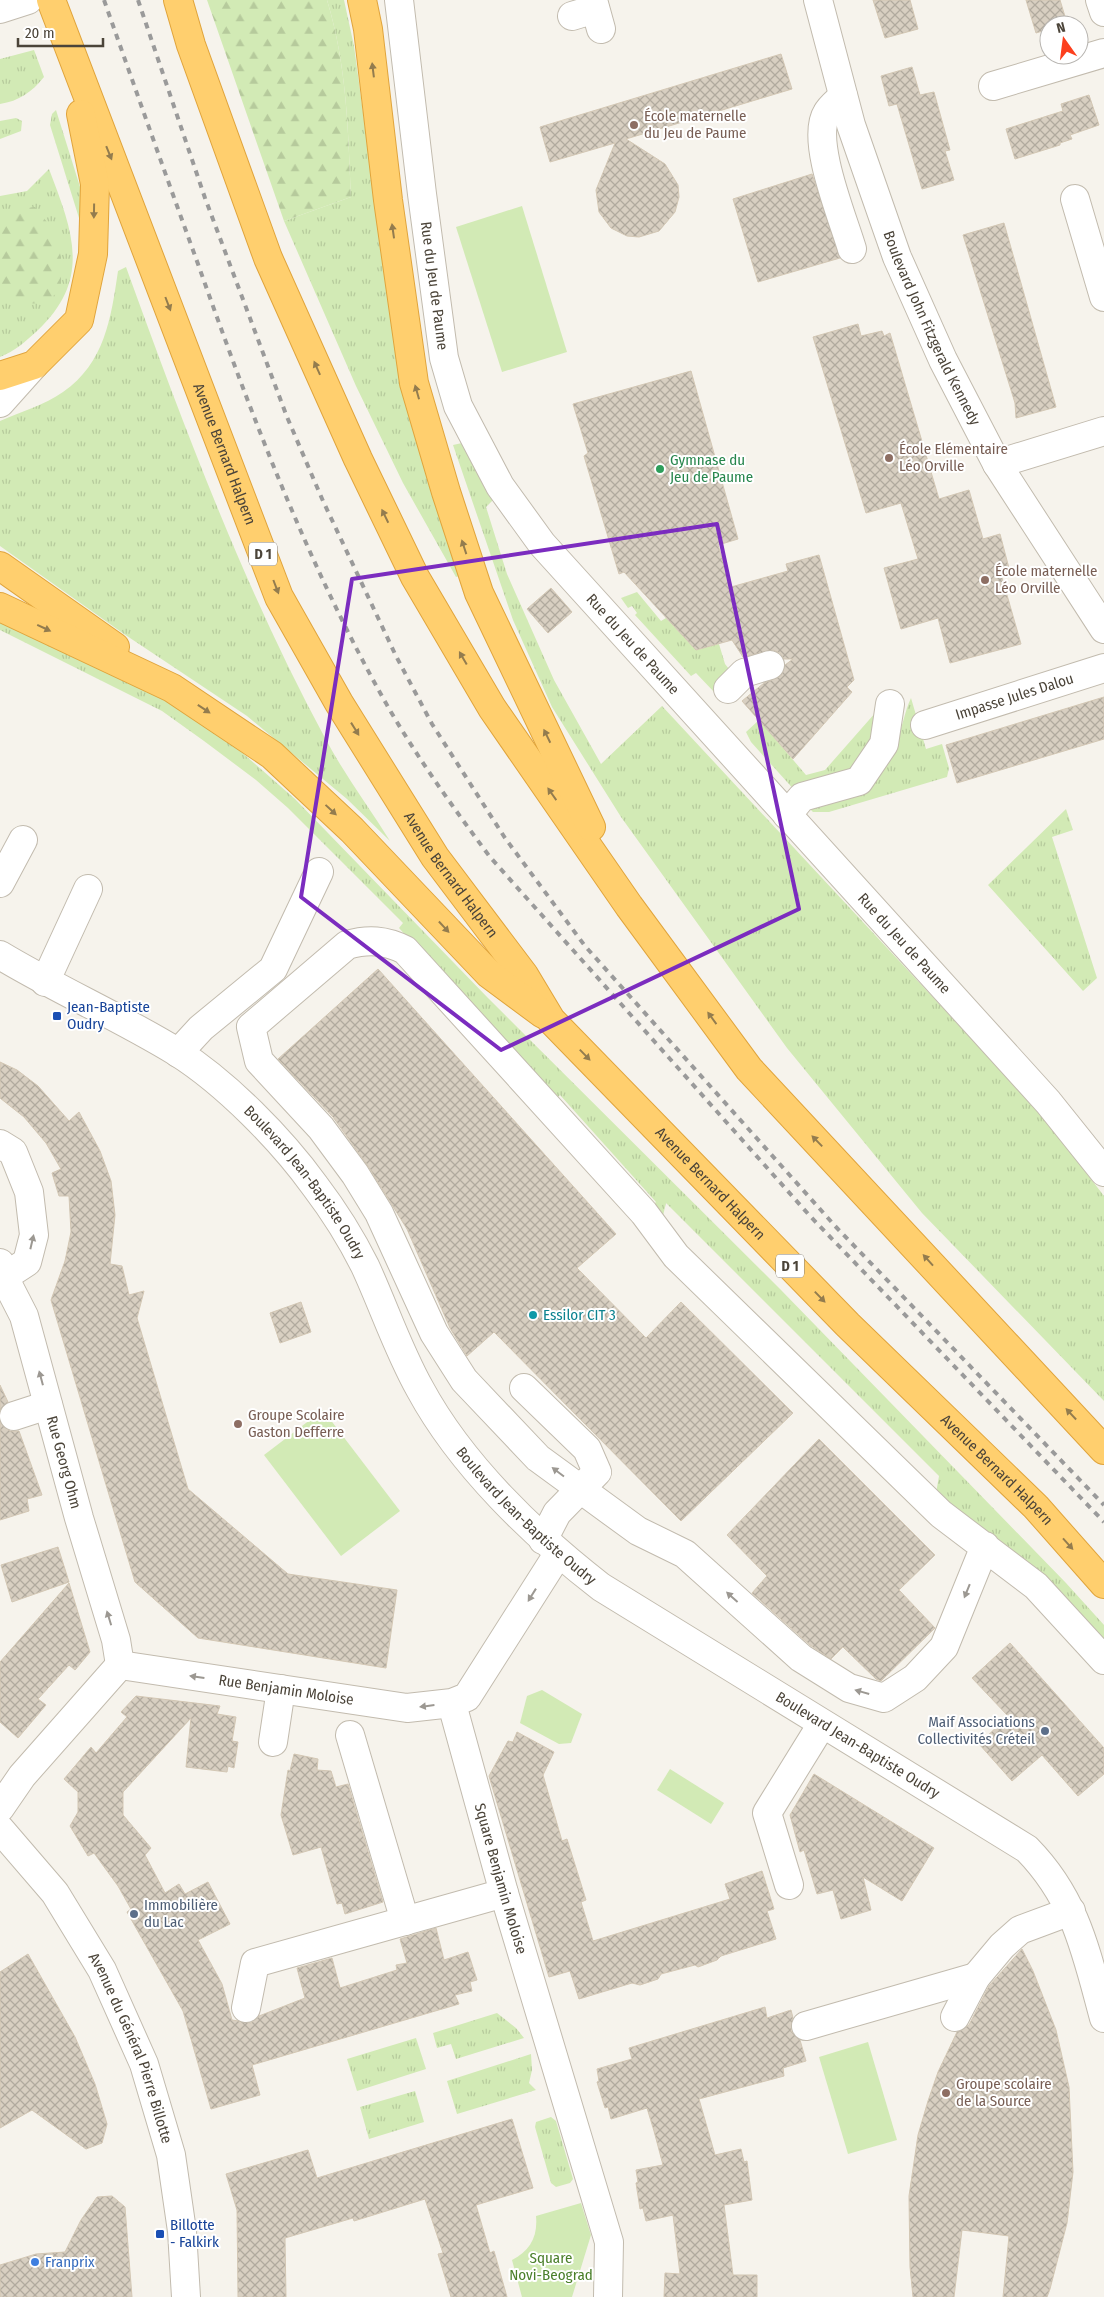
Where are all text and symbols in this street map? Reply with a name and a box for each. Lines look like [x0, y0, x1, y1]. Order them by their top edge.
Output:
scale bar [18, 15, 102, 47]
north arrow [1039, 15, 1089, 65]
text: N [1055, 19, 1067, 37]
text: 20 m [25, 24, 55, 42]
one-way arrow [369, 61, 377, 77]
place label: École maternelle du Jeu de Paume [644, 107, 746, 142]
marker: École maternelle du Jeu de Paume [628, 119, 640, 131]
one-way arrow [106, 146, 114, 160]
one-way arrow [90, 203, 98, 219]
street label: Rue du Jeu de Paume [417, 220, 452, 351]
one-way arrow [388, 223, 396, 239]
street label: Boulevard John Fitzgerald Kennedy [880, 228, 984, 429]
one-way arrow [165, 297, 172, 312]
one-way arrow [313, 361, 321, 375]
street label: Avenue Bernard Halpern [189, 381, 260, 527]
one-way arrow [412, 384, 420, 399]
place label: École Elémentaire Léo Orville [899, 440, 1008, 475]
place label: Gymnase du Jeu de Paume [670, 451, 753, 486]
marker: École Elémentaire Léo Orville [883, 452, 895, 464]
marker: Gymnase du Jeu de Paume [654, 463, 666, 475]
one-way arrow [381, 508, 389, 523]
one-way arrow [460, 539, 468, 554]
road number: D 1 [249, 542, 277, 566]
place label: École maternelle Léo Orville [995, 562, 1097, 597]
marker: École maternelle Léo Orville [979, 574, 991, 586]
one-way arrow [272, 580, 280, 595]
street label: Rue du Jeu de Paume [583, 590, 683, 698]
one-way arrow [37, 624, 51, 632]
one-way arrow [458, 652, 467, 665]
street label: Impasse Jules Dalou [953, 669, 1076, 724]
one-way arrow [197, 704, 211, 714]
one-way arrow [350, 722, 360, 735]
one-way arrow [542, 729, 550, 743]
one-way arrow [547, 787, 557, 801]
one-way arrow [324, 804, 336, 816]
street label: Avenue Bernard Halpern [400, 809, 502, 941]
street label: Rue du Jeu de Paume [854, 889, 954, 997]
one-way arrow [438, 920, 450, 932]
place label: Jean-Baptiste Oudry [67, 998, 150, 1033]
marker: Jean-Baptiste Oudry [51, 1010, 63, 1022]
one-way arrow [706, 1012, 717, 1025]
one-way arrow [579, 1049, 591, 1061]
street label: Boulevard Jean-Baptiste Oudry [240, 1102, 369, 1262]
street label: Avenue Bernard Halpern [652, 1124, 769, 1244]
one-way arrow [811, 1135, 823, 1147]
one-way arrow [28, 1234, 36, 1249]
road number: D 1 [776, 1254, 804, 1278]
one-way arrow [922, 1254, 934, 1266]
one-way arrow [814, 1291, 826, 1303]
place label: Essilor CIT 3 [543, 1306, 616, 1324]
marker: Essilor CIT 3 [527, 1309, 539, 1321]
one-way arrow [37, 1370, 45, 1385]
place label: Groupe Scolaire Gaston Defferre [248, 1406, 345, 1441]
one-way arrow [1065, 1409, 1077, 1421]
street label: Avenue Bernard Halpern [937, 1411, 1057, 1529]
street label: Rue Georg Ohm [43, 1414, 85, 1511]
marker: Groupe Scolaire Gaston Defferre [232, 1418, 244, 1430]
street label: Boulevard Jean-Baptiste Oudry [452, 1443, 600, 1589]
one-way arrow [552, 1467, 565, 1478]
one-way arrow [1062, 1537, 1074, 1549]
one-way arrow [963, 1584, 971, 1599]
one-way arrow [527, 1588, 537, 1602]
one-way arrow [726, 1591, 738, 1603]
one-way arrow [105, 1610, 113, 1625]
street label: Rue Benjamin Moloise [217, 1671, 355, 1709]
one-way arrow [189, 1672, 205, 1680]
street label: Boulevard Jean-Baptiste Oudry [773, 1688, 943, 1802]
one-way arrow [854, 1688, 869, 1696]
one-way arrow [419, 1702, 435, 1710]
place label: Maif Associations Collectivités Créteil [918, 1713, 1035, 1748]
marker: Maif Associations Collectivités Créteil [1039, 1725, 1051, 1737]
street label: Square Benjamin Moloise [471, 1801, 531, 1956]
place label: Immobilière du Lac [144, 1896, 218, 1931]
marker: Immobilière du Lac [128, 1908, 140, 1920]
street label: Avenue du Général Pierre Billotte [85, 1950, 176, 2146]
place label: Groupe scolaire de la Source [956, 2075, 1052, 2110]
marker: Groupe scolaire de la Source [940, 2087, 952, 2099]
place label: Billotte - Falkirk [170, 2216, 219, 2251]
marker: Billotte - Falkirk [154, 2228, 166, 2240]
park label: Square Novi-Beograd [509, 2249, 593, 2284]
place label: Franprix [45, 2253, 95, 2271]
marker: Franprix [29, 2256, 41, 2268]

